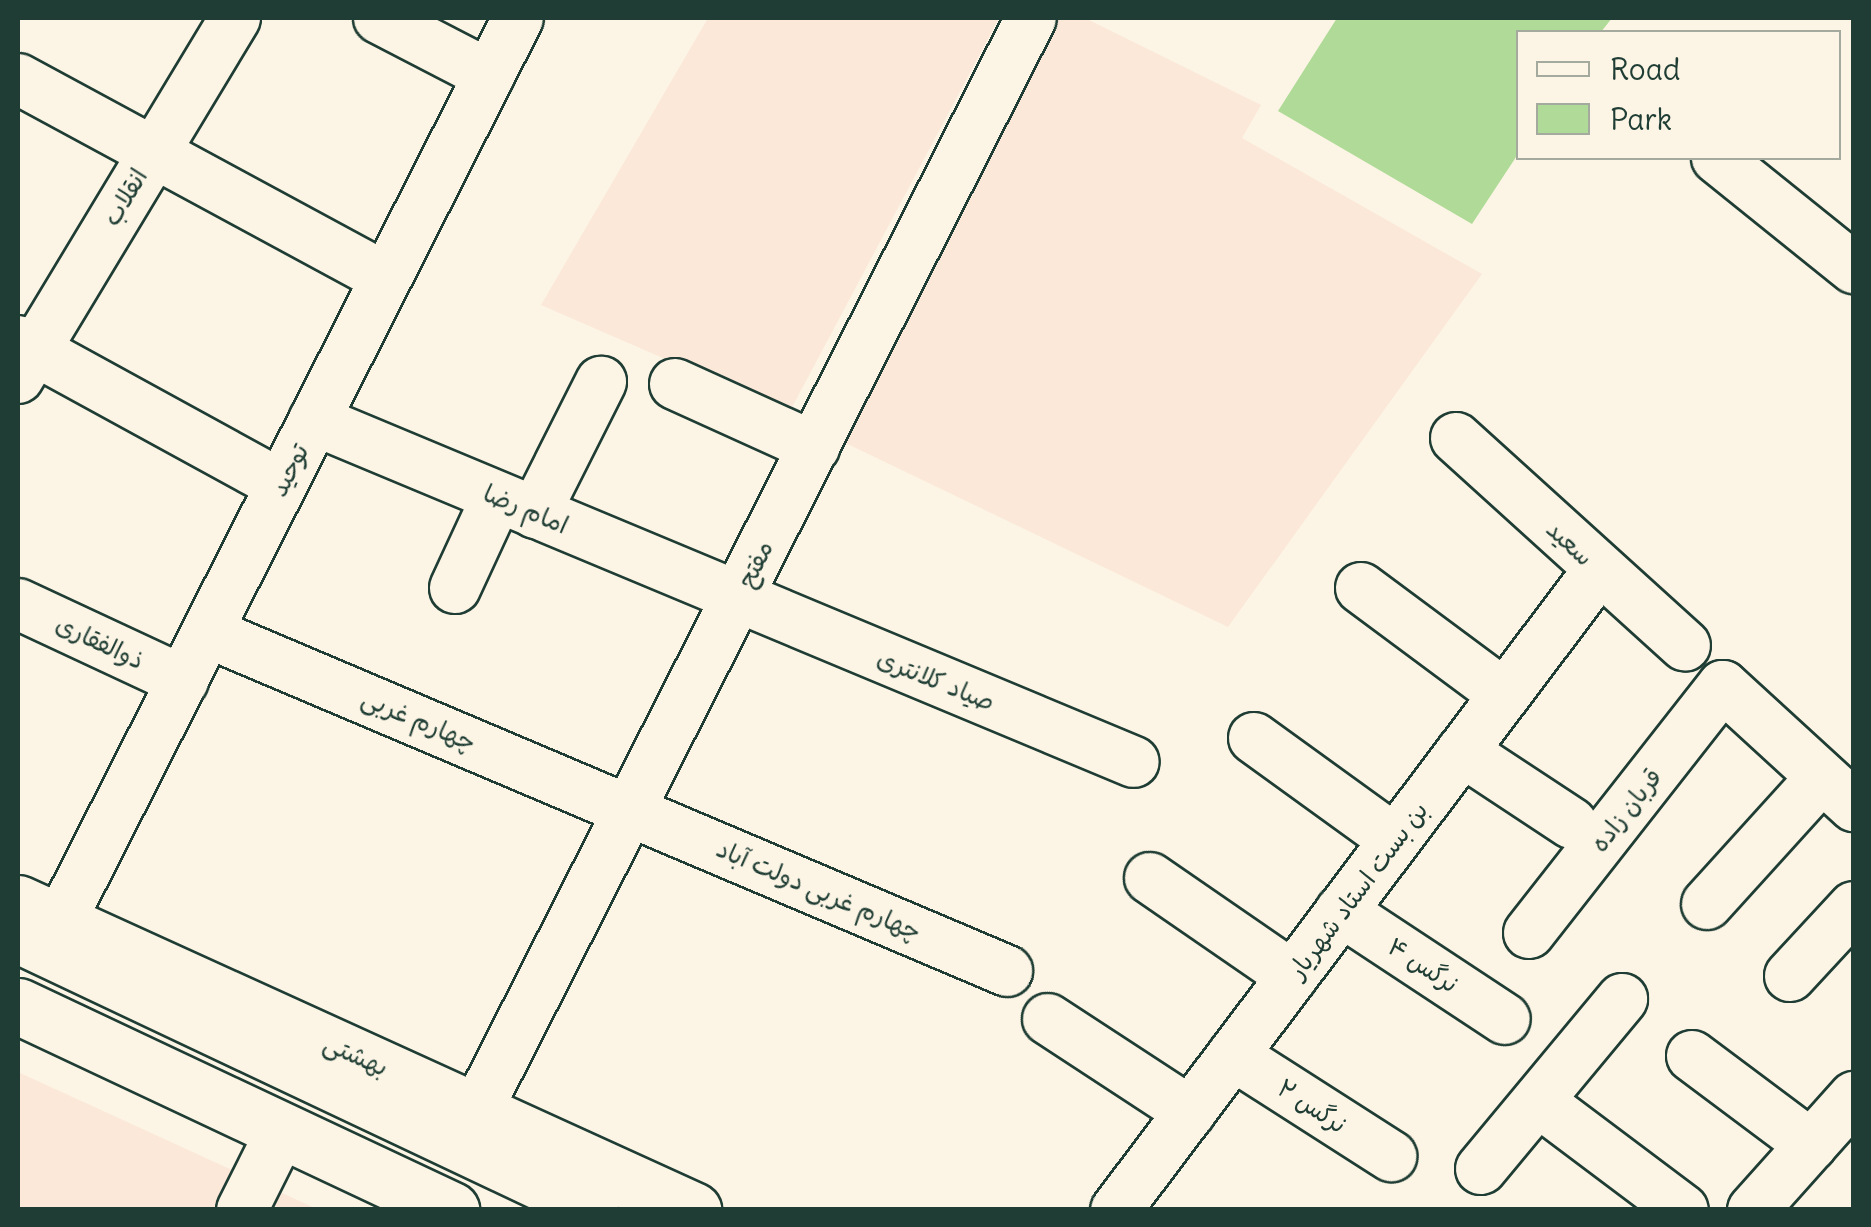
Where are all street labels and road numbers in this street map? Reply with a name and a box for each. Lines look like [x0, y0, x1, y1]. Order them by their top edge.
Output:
street label: انقلاب [96, 163, 154, 231]
street label: توحید [263, 439, 315, 501]
street label: امام رضا [479, 478, 573, 540]
street label: سعید [1540, 514, 1600, 572]
street label: مفتح [731, 536, 779, 592]
street label: ذوالفقاری [51, 609, 149, 675]
street label: صیاد کلانتری [873, 643, 999, 717]
street label: چهارم غربی [357, 683, 481, 757]
street label: قربان زاده [1584, 762, 1668, 858]
street label: بن بست استاد شهریار [1282, 796, 1434, 984]
street label: چهارم غربی دولت آباد [712, 833, 926, 947]
street label: نرگس ۴ [1382, 931, 1464, 999]
street label: بهشتی [319, 1028, 393, 1082]
street label: نرگس ۲ [1272, 1073, 1352, 1139]

